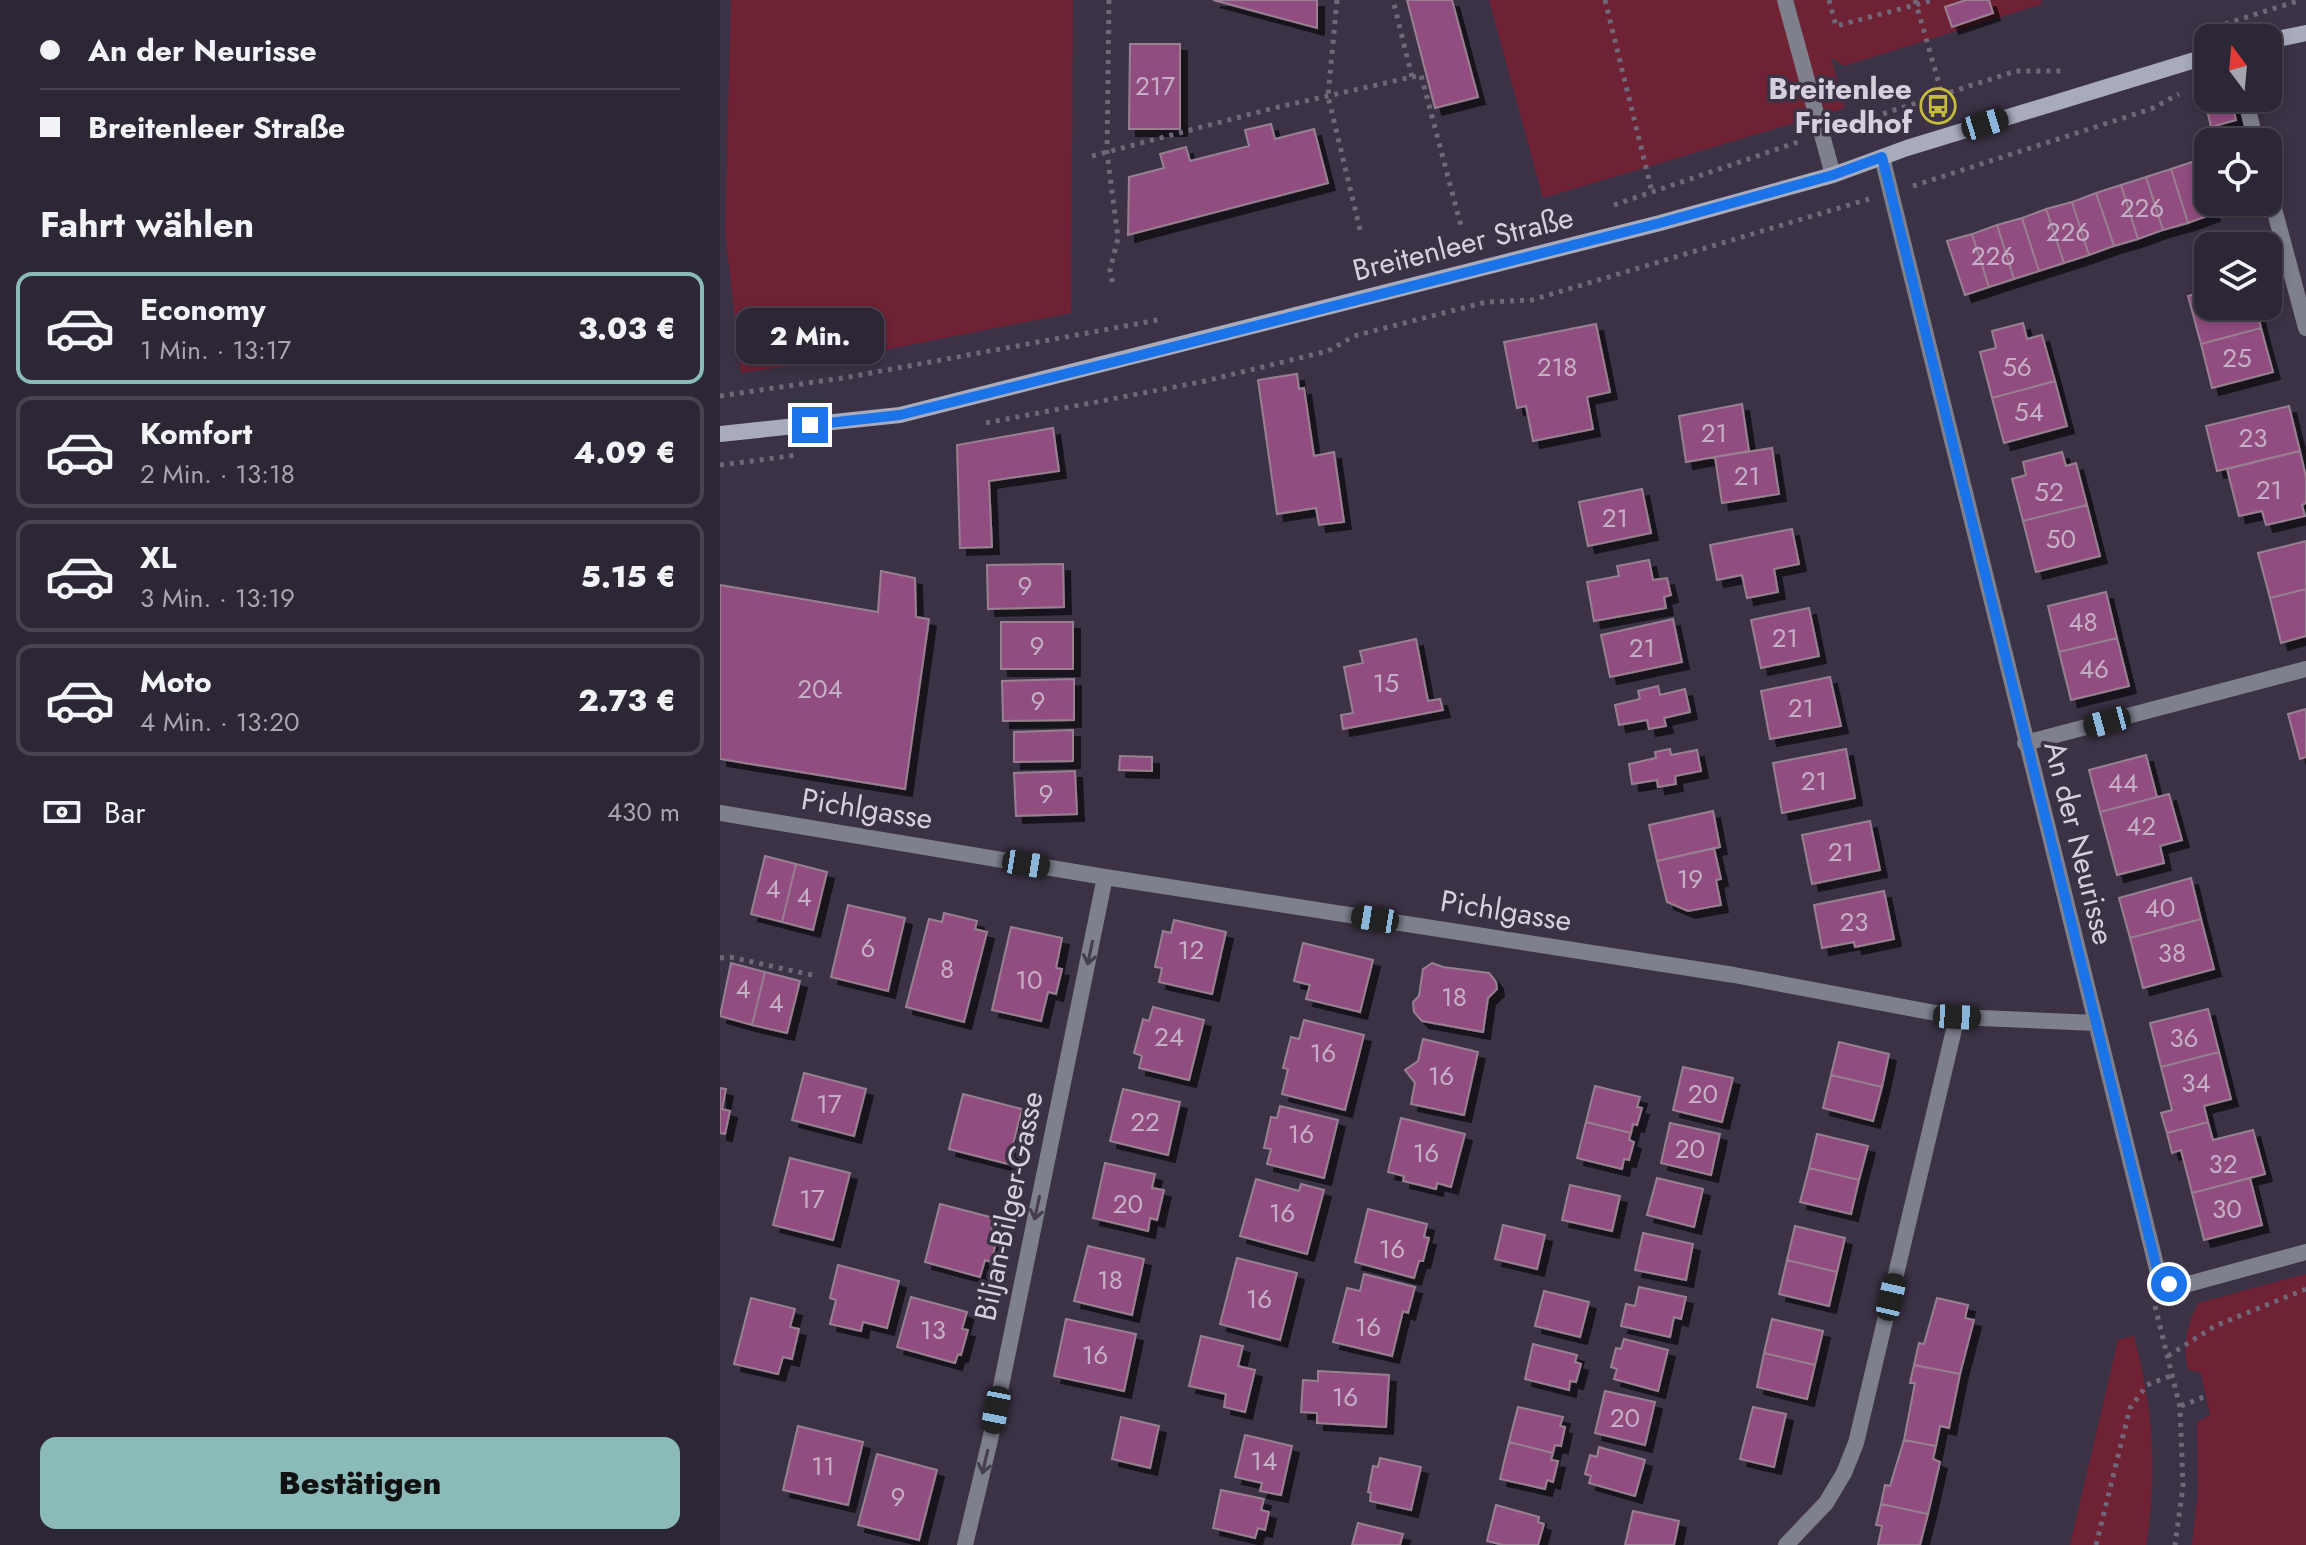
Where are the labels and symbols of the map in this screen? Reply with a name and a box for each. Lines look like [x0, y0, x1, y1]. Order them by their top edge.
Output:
north arrow [2194, 24, 2282, 112]
house number: 217 [1135, 67, 1175, 105]
place label: Breitenlee Friedhof [1768, 67, 1914, 144]
bus stop icon: Breitenlee Friedhof [1919, 87, 1957, 125]
car [1959, 106, 2011, 142]
house number: 226 [2120, 189, 2164, 227]
street label: Breitenleer Straße [1348, 195, 1578, 292]
house number: 226 [2046, 213, 2090, 251]
house number: 226 [1971, 237, 2015, 275]
callout: 2 Min. [736, 309, 884, 365]
house number: 25 [2222, 339, 2252, 377]
house number: 218 [1537, 348, 1577, 386]
house number: 56 [2002, 348, 2032, 386]
house number: 54 [2014, 393, 2044, 431]
route end [792, 407, 828, 443]
house number: 21 [1701, 414, 1727, 452]
house number: 23 [2239, 419, 2268, 457]
house number: 21 [1734, 457, 1760, 495]
house number: 21 [2256, 471, 2282, 509]
house number: 52 [2034, 473, 2064, 511]
house number: 21 [1602, 499, 1628, 537]
house number: 50 [2046, 520, 2076, 558]
house number: 9 [1018, 567, 1032, 605]
house number: 48 [2068, 603, 2098, 641]
house number: 21 [1772, 619, 1798, 657]
house number: 9 [1030, 627, 1044, 665]
house number: 21 [1629, 629, 1655, 667]
house number: 46 [2079, 650, 2109, 688]
house number: 15 [1373, 664, 1399, 702]
house number: 204 [797, 670, 843, 708]
house number: 9 [1031, 682, 1045, 720]
house number: 21 [1788, 689, 1814, 727]
car [2081, 704, 2133, 740]
street label: An der Neurisse [2033, 736, 2126, 949]
house number: 21 [1801, 762, 1827, 800]
house number: 44 [2108, 764, 2138, 802]
house number: 9 [1039, 775, 1053, 813]
street label: Pichlgasse [798, 777, 936, 840]
house number: 42 [2126, 807, 2156, 845]
house number: 21 [1828, 833, 1854, 871]
car [1000, 848, 1052, 880]
house number: 19 [1677, 860, 1703, 898]
house number: 4 [765, 870, 781, 908]
house number: 4 [796, 878, 812, 916]
street label: Pichlgasse [1437, 879, 1575, 942]
house number: 40 [2145, 889, 2175, 927]
car [1349, 903, 1401, 935]
house number: 23 [1840, 903, 1869, 941]
house number: 6 [861, 929, 875, 967]
house number: 12 [1178, 931, 1204, 969]
house number: 38 [2158, 934, 2186, 972]
one-way arrow [1082, 940, 1097, 965]
house number: 8 [940, 950, 954, 988]
house number: 10 [1015, 961, 1043, 999]
house number: 4 [735, 970, 751, 1008]
house number: 18 [1441, 978, 1467, 1016]
house number: 4 [768, 984, 784, 1022]
car [1932, 1004, 1982, 1030]
house number: 24 [1154, 1018, 1184, 1056]
house number: 36 [2169, 1019, 2199, 1057]
house number: 16 [1310, 1034, 1336, 1072]
house number: 16 [1428, 1057, 1454, 1095]
house number: 34 [2181, 1064, 2211, 1102]
house number: 20 [1688, 1075, 1718, 1113]
house number: 17 [816, 1085, 842, 1123]
street label: Biljan-Bilger-Gasse [963, 1087, 1054, 1324]
house number: 22 [1130, 1103, 1160, 1141]
house number: 16 [1288, 1115, 1314, 1153]
house number: 20 [1675, 1130, 1705, 1168]
house number: 16 [1413, 1134, 1439, 1172]
house number: 32 [2209, 1145, 2238, 1183]
house number: 17 [799, 1180, 825, 1218]
house number: 20 [1113, 1185, 1143, 1223]
house number: 30 [2212, 1190, 2242, 1228]
one-way arrow [1029, 1194, 1044, 1220]
house number: 16 [1269, 1194, 1295, 1232]
house number: 16 [1379, 1230, 1405, 1268]
house number: 18 [1097, 1261, 1123, 1299]
route start [2151, 1266, 2187, 1302]
car [1874, 1271, 1908, 1323]
house number: 16 [1246, 1280, 1272, 1318]
house number: 16 [1355, 1308, 1381, 1346]
house number: 13 [920, 1311, 946, 1349]
house number: 16 [1082, 1336, 1108, 1374]
house number: 16 [1332, 1378, 1358, 1416]
car [980, 1384, 1012, 1436]
house number: 20 [1610, 1399, 1640, 1437]
house number: 14 [1251, 1442, 1277, 1480]
house number: 11 [811, 1447, 835, 1485]
one-way arrow [976, 1449, 991, 1475]
house number: 9 [891, 1478, 905, 1516]

